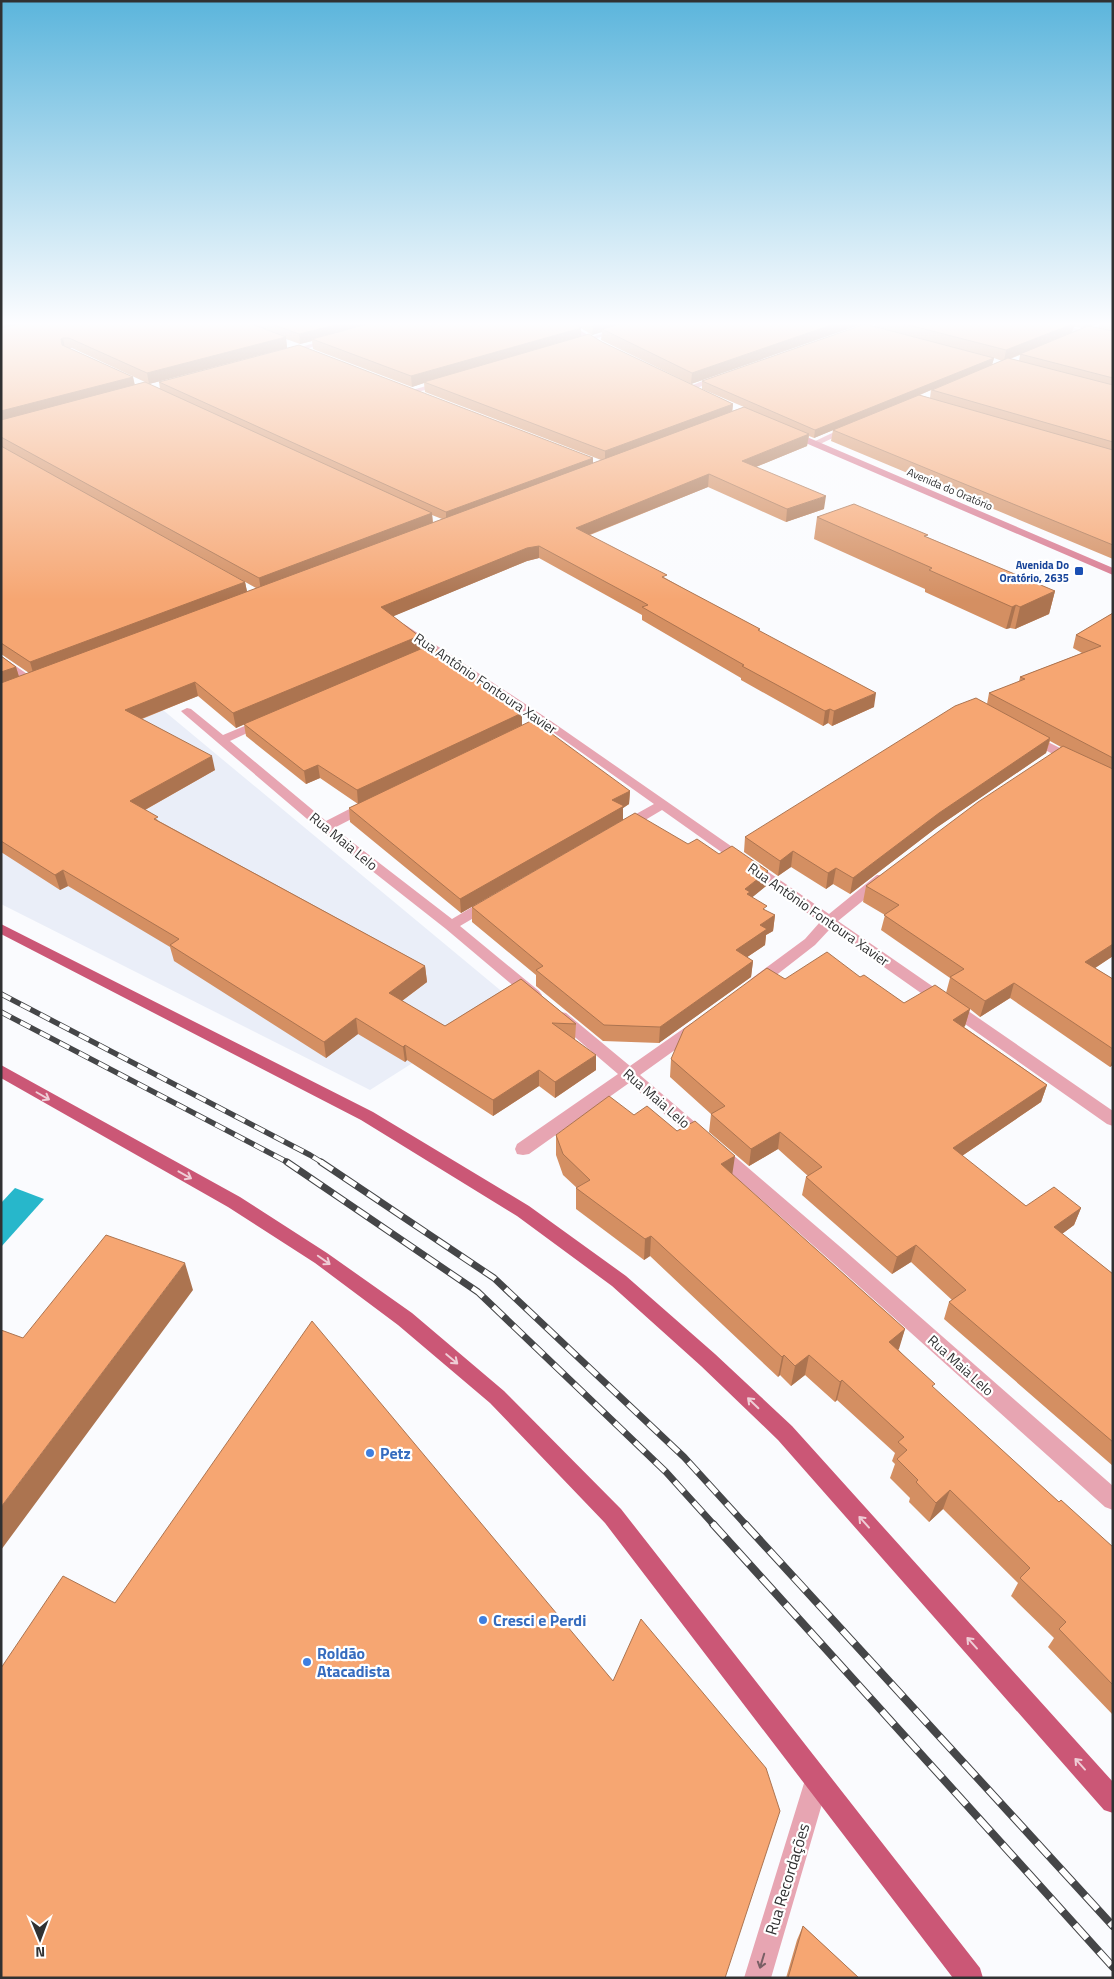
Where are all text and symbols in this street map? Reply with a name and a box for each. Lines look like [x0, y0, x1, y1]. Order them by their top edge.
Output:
street label: Avenida do Oratório [905, 464, 995, 514]
place label: Avenida Do Oratório, 2635 [1000, 557, 1069, 586]
marker: Avenida Do Oratório, 2635 [1073, 565, 1085, 577]
street label: Rua Antônio Fontoura Xavier [410, 627, 562, 739]
street label: Rua Maia Lelo [305, 807, 383, 875]
street label: Rua Antônio Fontoura Xavier [744, 857, 894, 971]
street label: Rua Maia Lelo [619, 1063, 695, 1133]
one-way arrow [36, 1091, 50, 1101]
one-way arrow [178, 1170, 193, 1180]
one-way arrow [316, 1255, 330, 1265]
street label: Rua Maia Lelo [923, 1330, 999, 1400]
one-way arrow [445, 1354, 458, 1365]
one-way arrow [747, 1397, 760, 1409]
place label: Petz [380, 1441, 411, 1465]
marker: Petz [364, 1447, 376, 1459]
one-way arrow [858, 1515, 870, 1528]
place label: Cresci e Perdi [493, 1608, 586, 1632]
marker: Cresci e Perdi [477, 1614, 489, 1626]
one-way arrow [966, 1636, 978, 1649]
place label: Roldão Atacadista [317, 1641, 390, 1683]
marker: Roldão Atacadista [301, 1656, 313, 1668]
one-way arrow [1074, 1758, 1086, 1771]
street label: Rua Recordações [759, 1820, 815, 1938]
north arrow [15, 1914, 65, 1964]
text: N [35, 1942, 45, 1963]
one-way arrow [757, 1952, 767, 1968]

